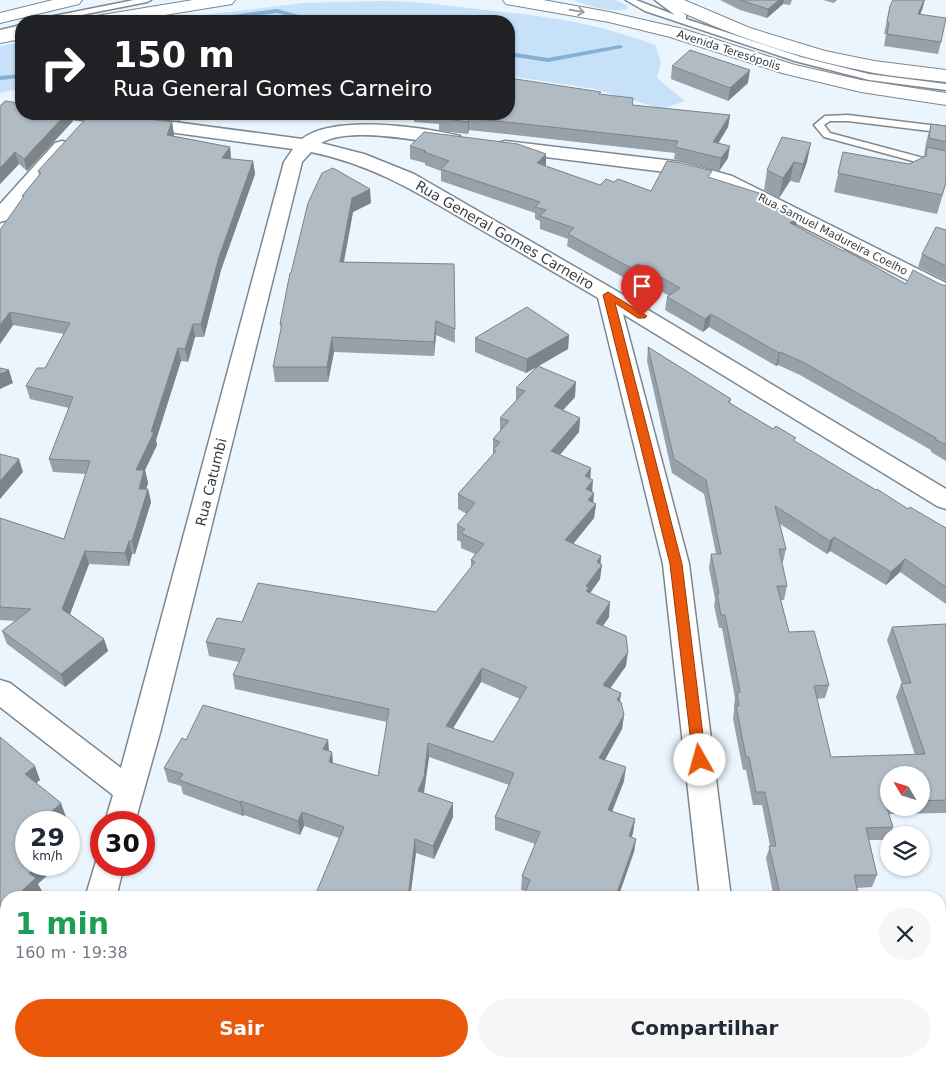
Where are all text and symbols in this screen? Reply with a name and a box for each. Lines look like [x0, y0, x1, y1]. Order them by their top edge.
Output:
one-way arrow [569, 7, 585, 17]
street label: Avenida Teresópolis [675, 28, 783, 73]
icon: right [30, 35, 95, 100]
text: 150 m [113, 35, 235, 75]
text: Rua General Gomes Carneiro [113, 76, 432, 101]
street label: Rua General Gomes Carneiro [413, 177, 597, 293]
street label: Rua Samuel Madureira Coelho [756, 191, 910, 278]
pin [621, 265, 663, 316]
icon: arrive [628, 272, 656, 300]
street label: Rua Catumbi [192, 436, 230, 528]
position arrow [673, 733, 725, 785]
north arrow [880, 766, 930, 816]
map controls [880, 766, 930, 876]
speed limit sign: 30 [90, 811, 155, 876]
text: 29 [30, 823, 65, 852]
button: layers [880, 826, 930, 876]
text: km/h [32, 849, 63, 863]
text: 1 min [15, 906, 109, 941]
button: close [879, 908, 931, 960]
text: 160 m · 19:38 [15, 943, 128, 962]
button: Sair [15, 999, 468, 1057]
button: Compartilhar [478, 999, 931, 1057]

